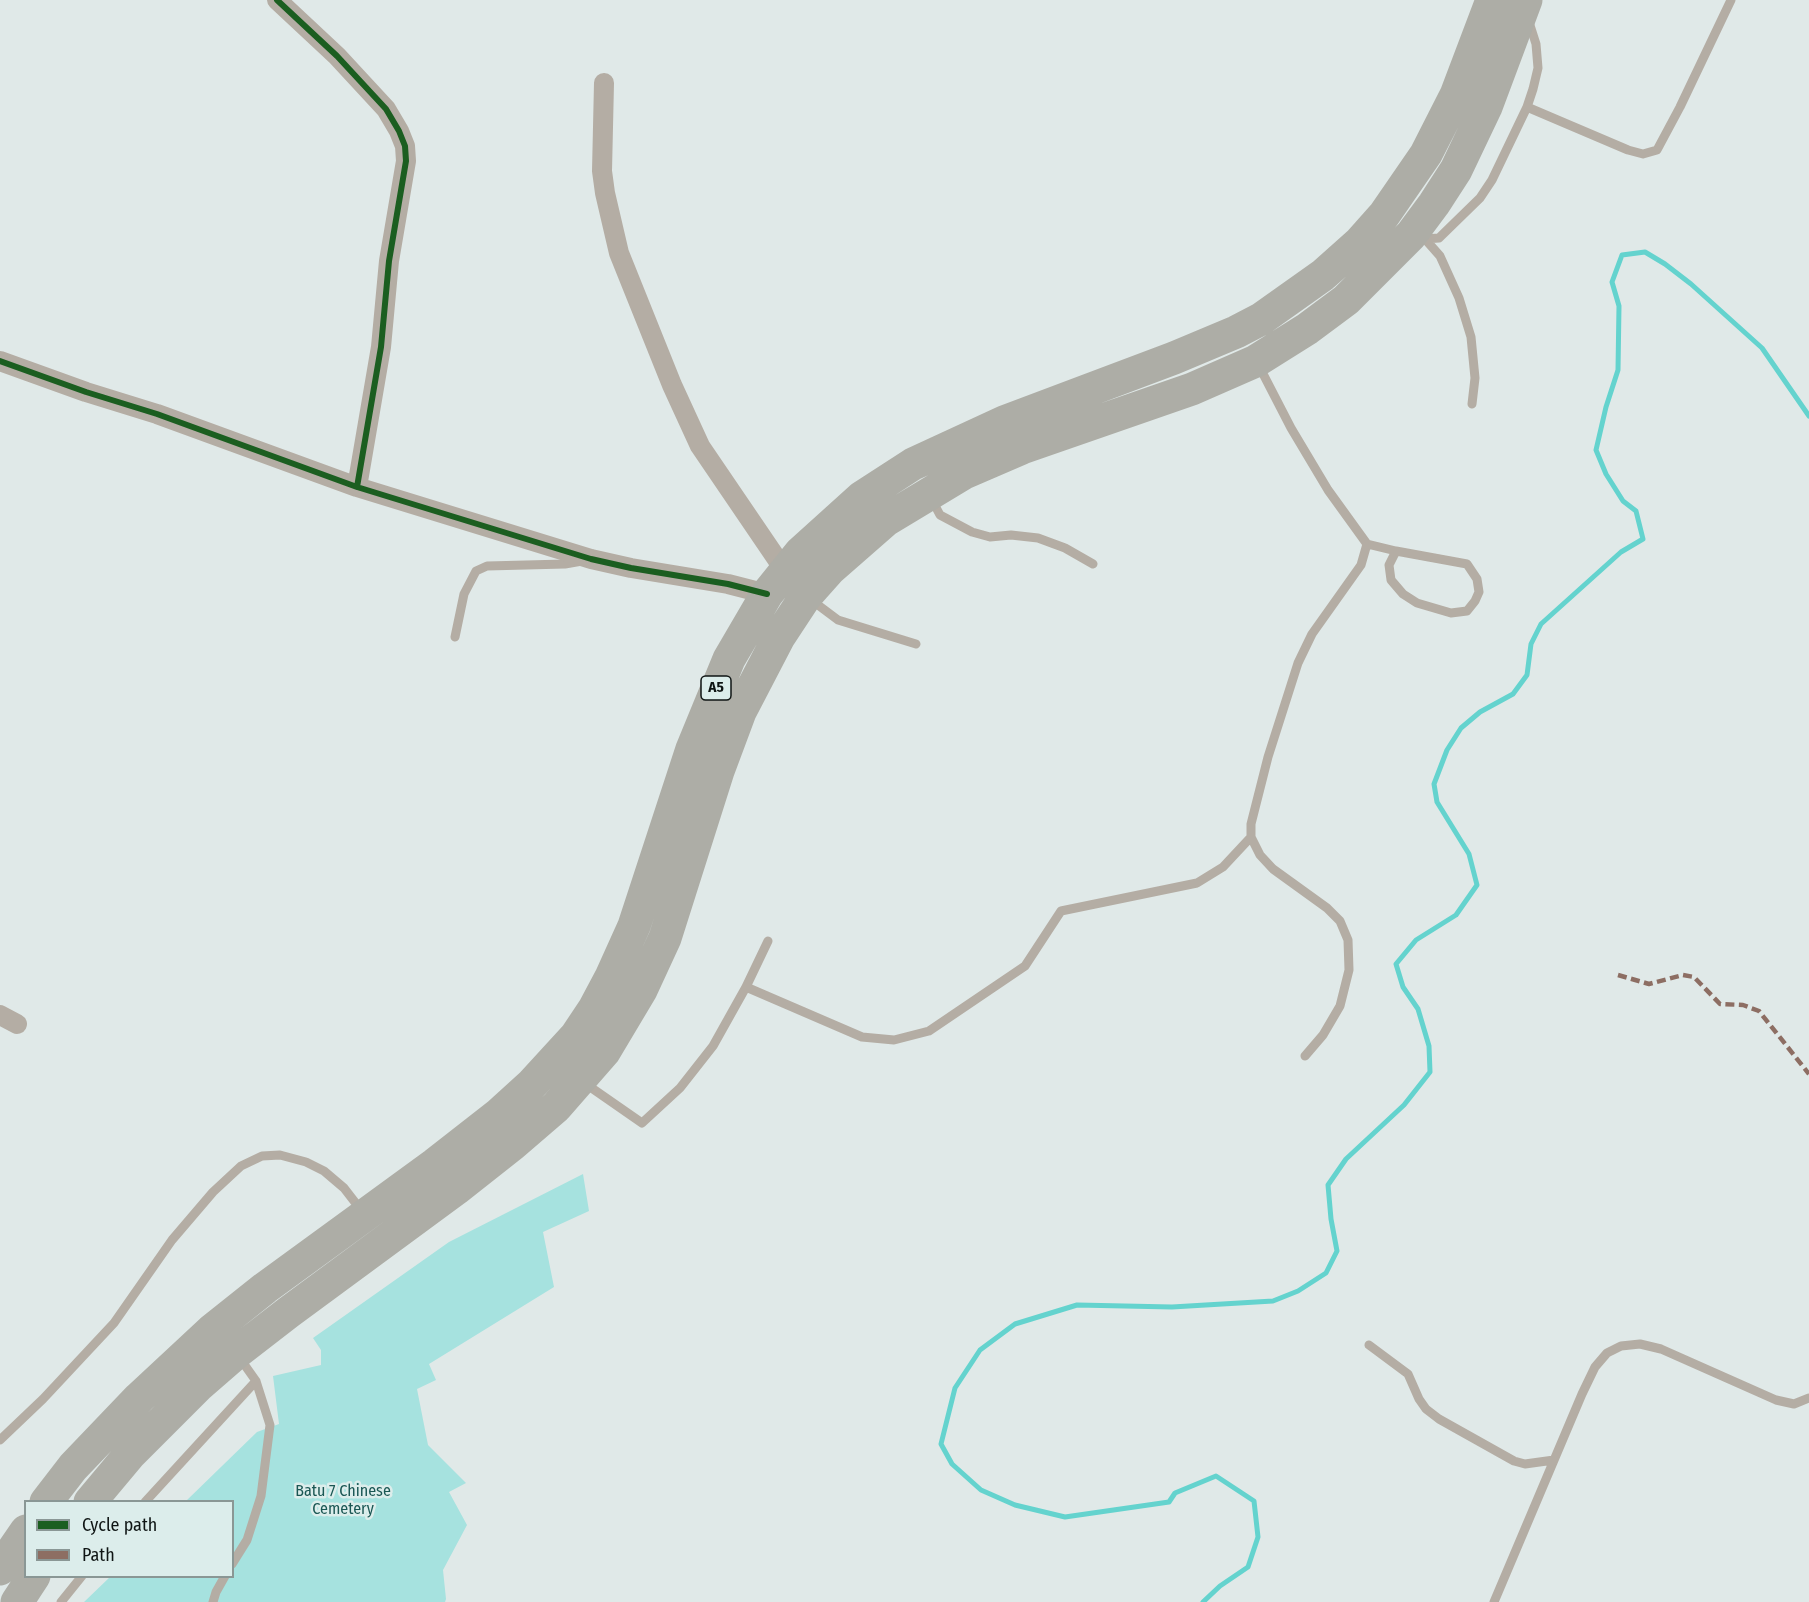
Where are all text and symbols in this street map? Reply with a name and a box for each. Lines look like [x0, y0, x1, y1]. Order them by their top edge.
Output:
road number: A5 [701, 676, 731, 700]
park label: Batu 7 Chinese Cemetery [295, 1482, 391, 1520]
legend [24, 1500, 234, 1578]
text: Cycle path [82, 1514, 157, 1536]
text: Path [82, 1544, 115, 1566]

